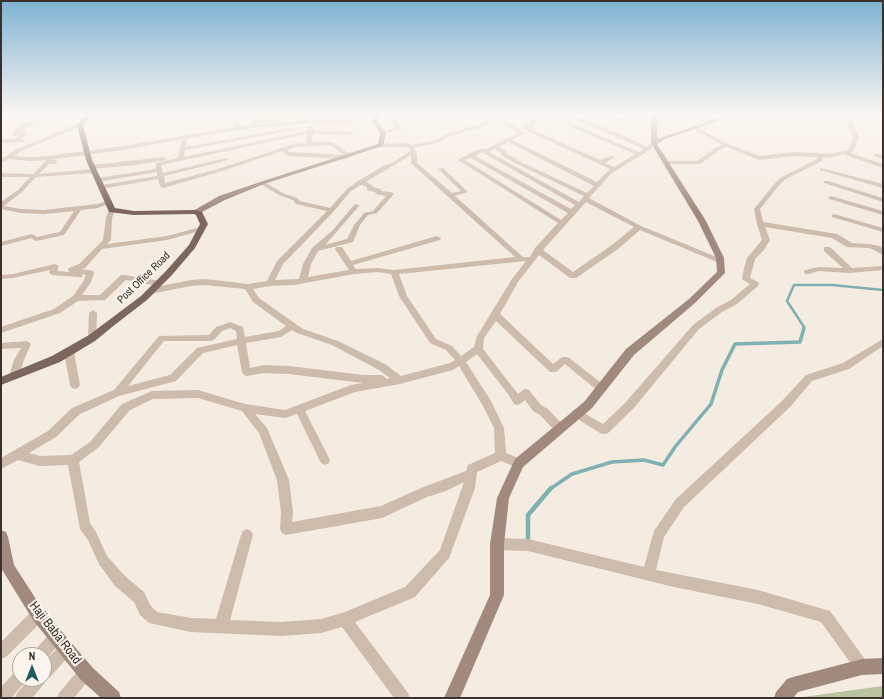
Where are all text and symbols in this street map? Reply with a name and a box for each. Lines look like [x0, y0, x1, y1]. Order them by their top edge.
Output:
street label: Post Office Road [115, 249, 173, 307]
street label: Haji Baba Road [26, 599, 84, 667]
north arrow [12, 647, 52, 687]
text: N [29, 649, 35, 663]

